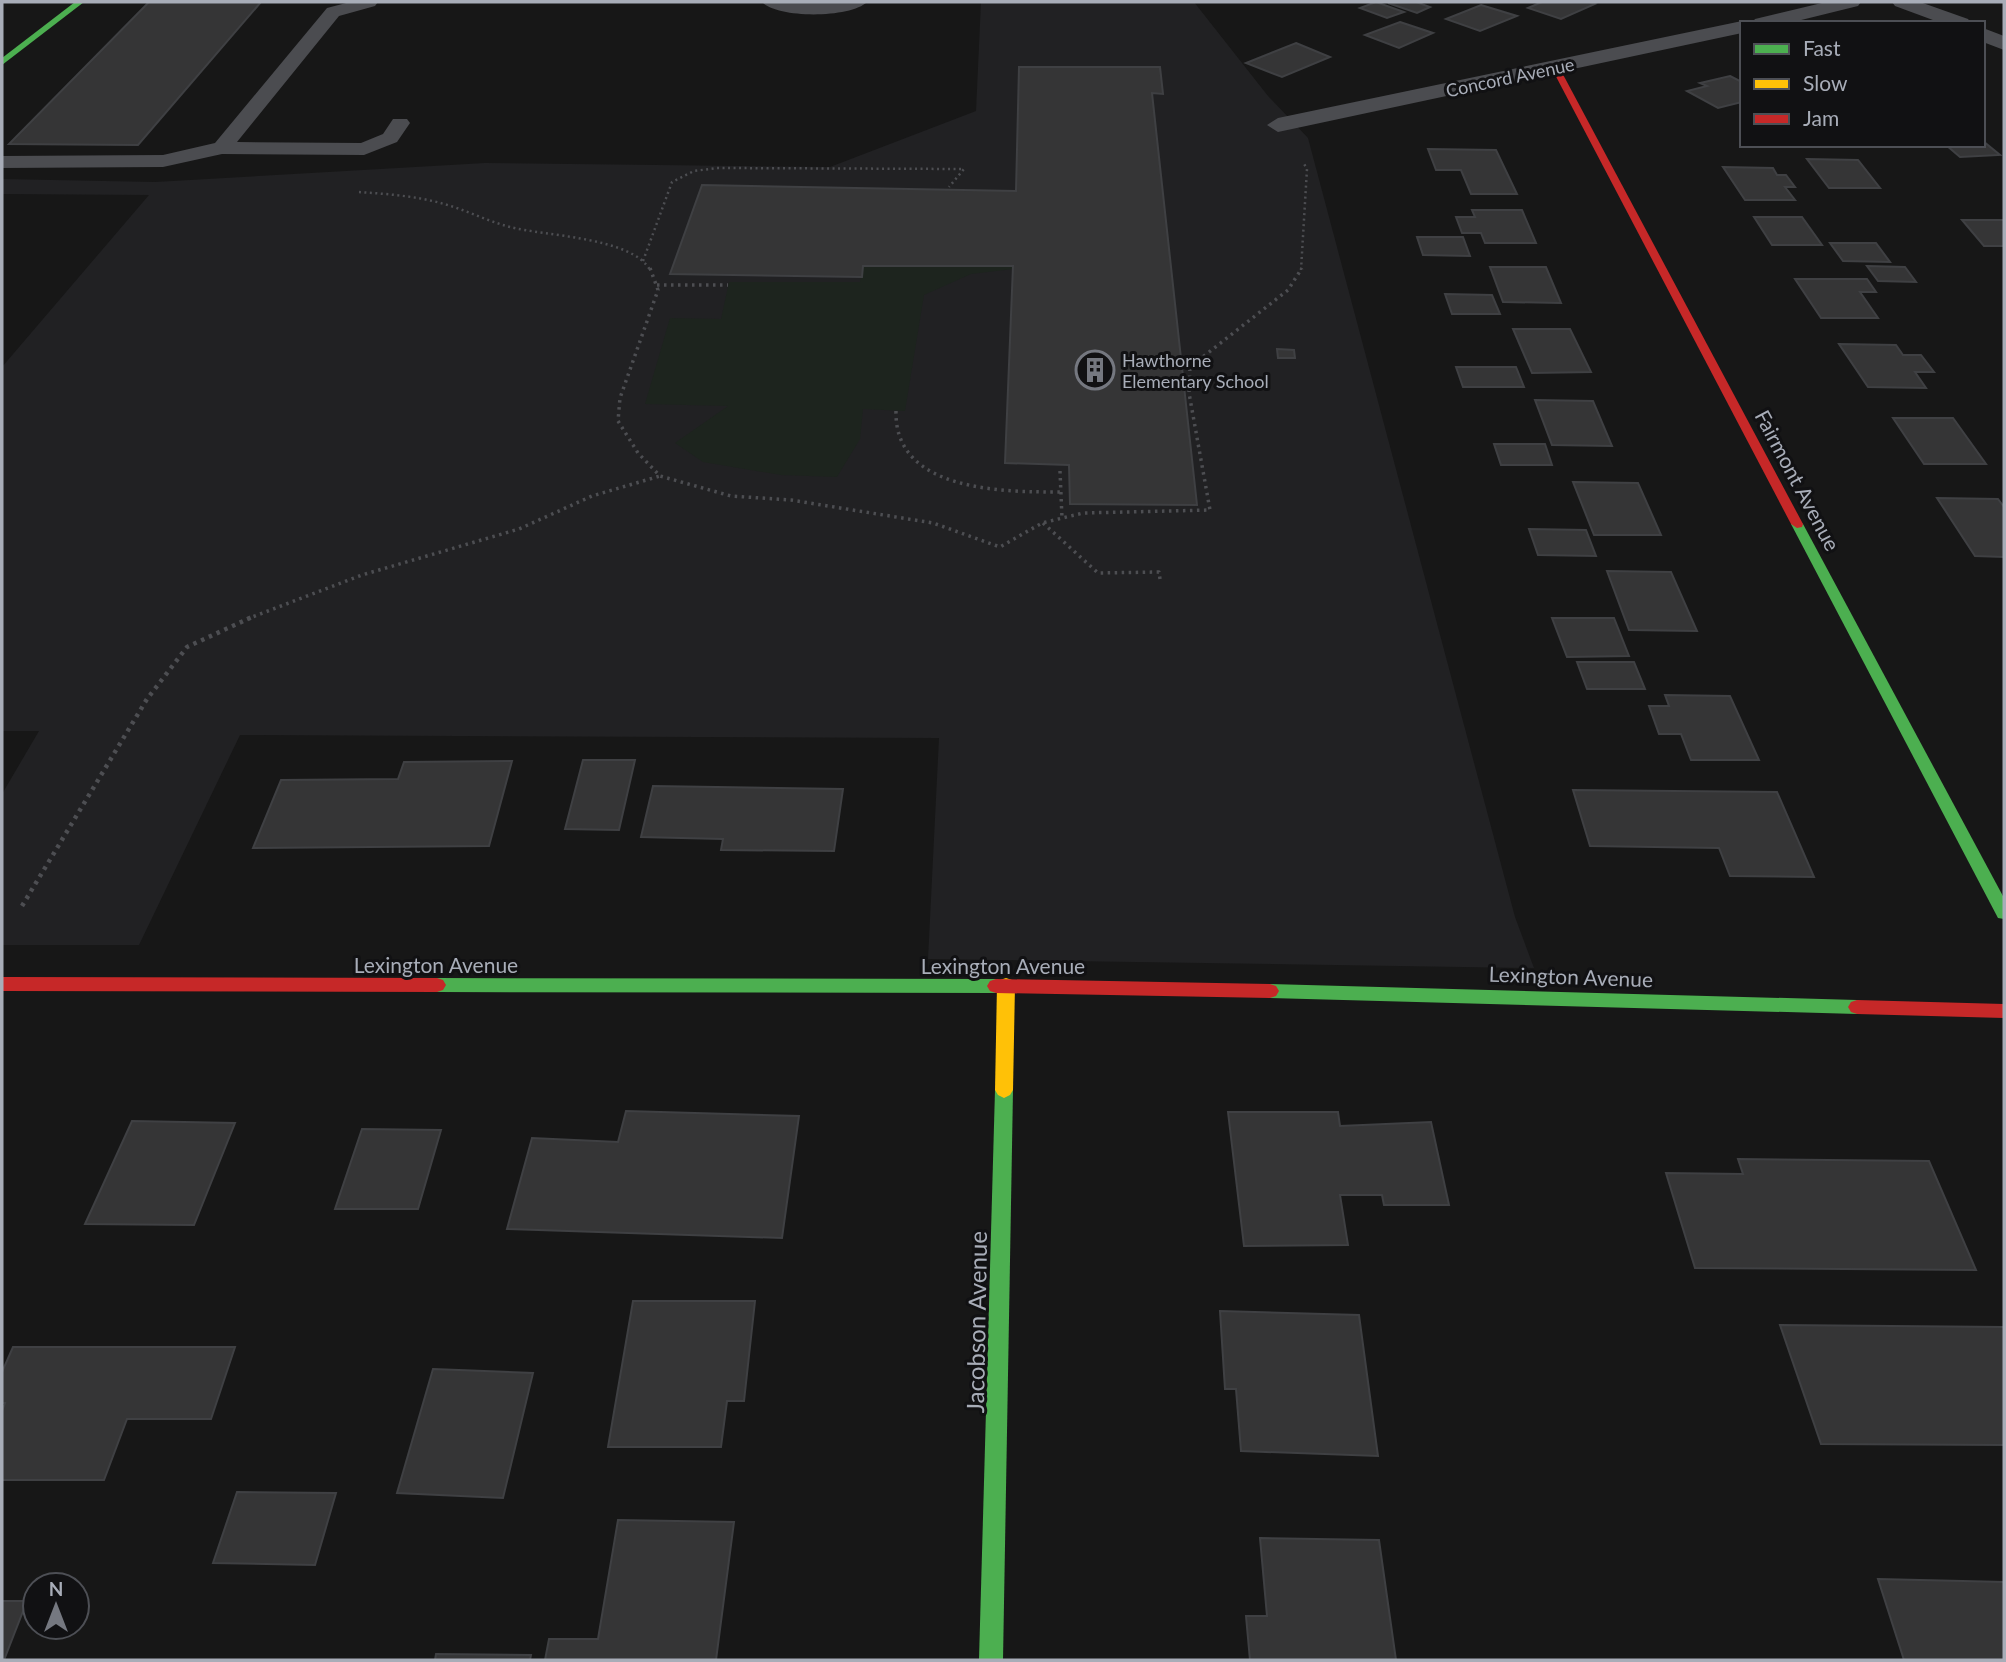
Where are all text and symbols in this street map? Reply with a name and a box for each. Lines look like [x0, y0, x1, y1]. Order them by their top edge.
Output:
legend [1740, 21, 1985, 147]
text: Fast [1803, 35, 1841, 60]
street label: Concord Avenue [1444, 53, 1576, 101]
text: Slow [1803, 70, 1848, 95]
text: Jam [1803, 105, 1839, 130]
building icon: Hawthorne Elementary School [1074, 349, 1116, 391]
place label: Hawthorne Elementary School [1122, 349, 1269, 392]
street label: Fairmont Avenue [1750, 405, 1846, 555]
street label: Lexington Avenue [354, 952, 518, 977]
street label: Lexington Avenue [921, 953, 1085, 978]
street label: Lexington Avenue [1488, 961, 1654, 991]
street label: Jacobson Avenue [960, 1231, 992, 1413]
north arrow [21, 1571, 91, 1641]
text: N [49, 1577, 63, 1600]

